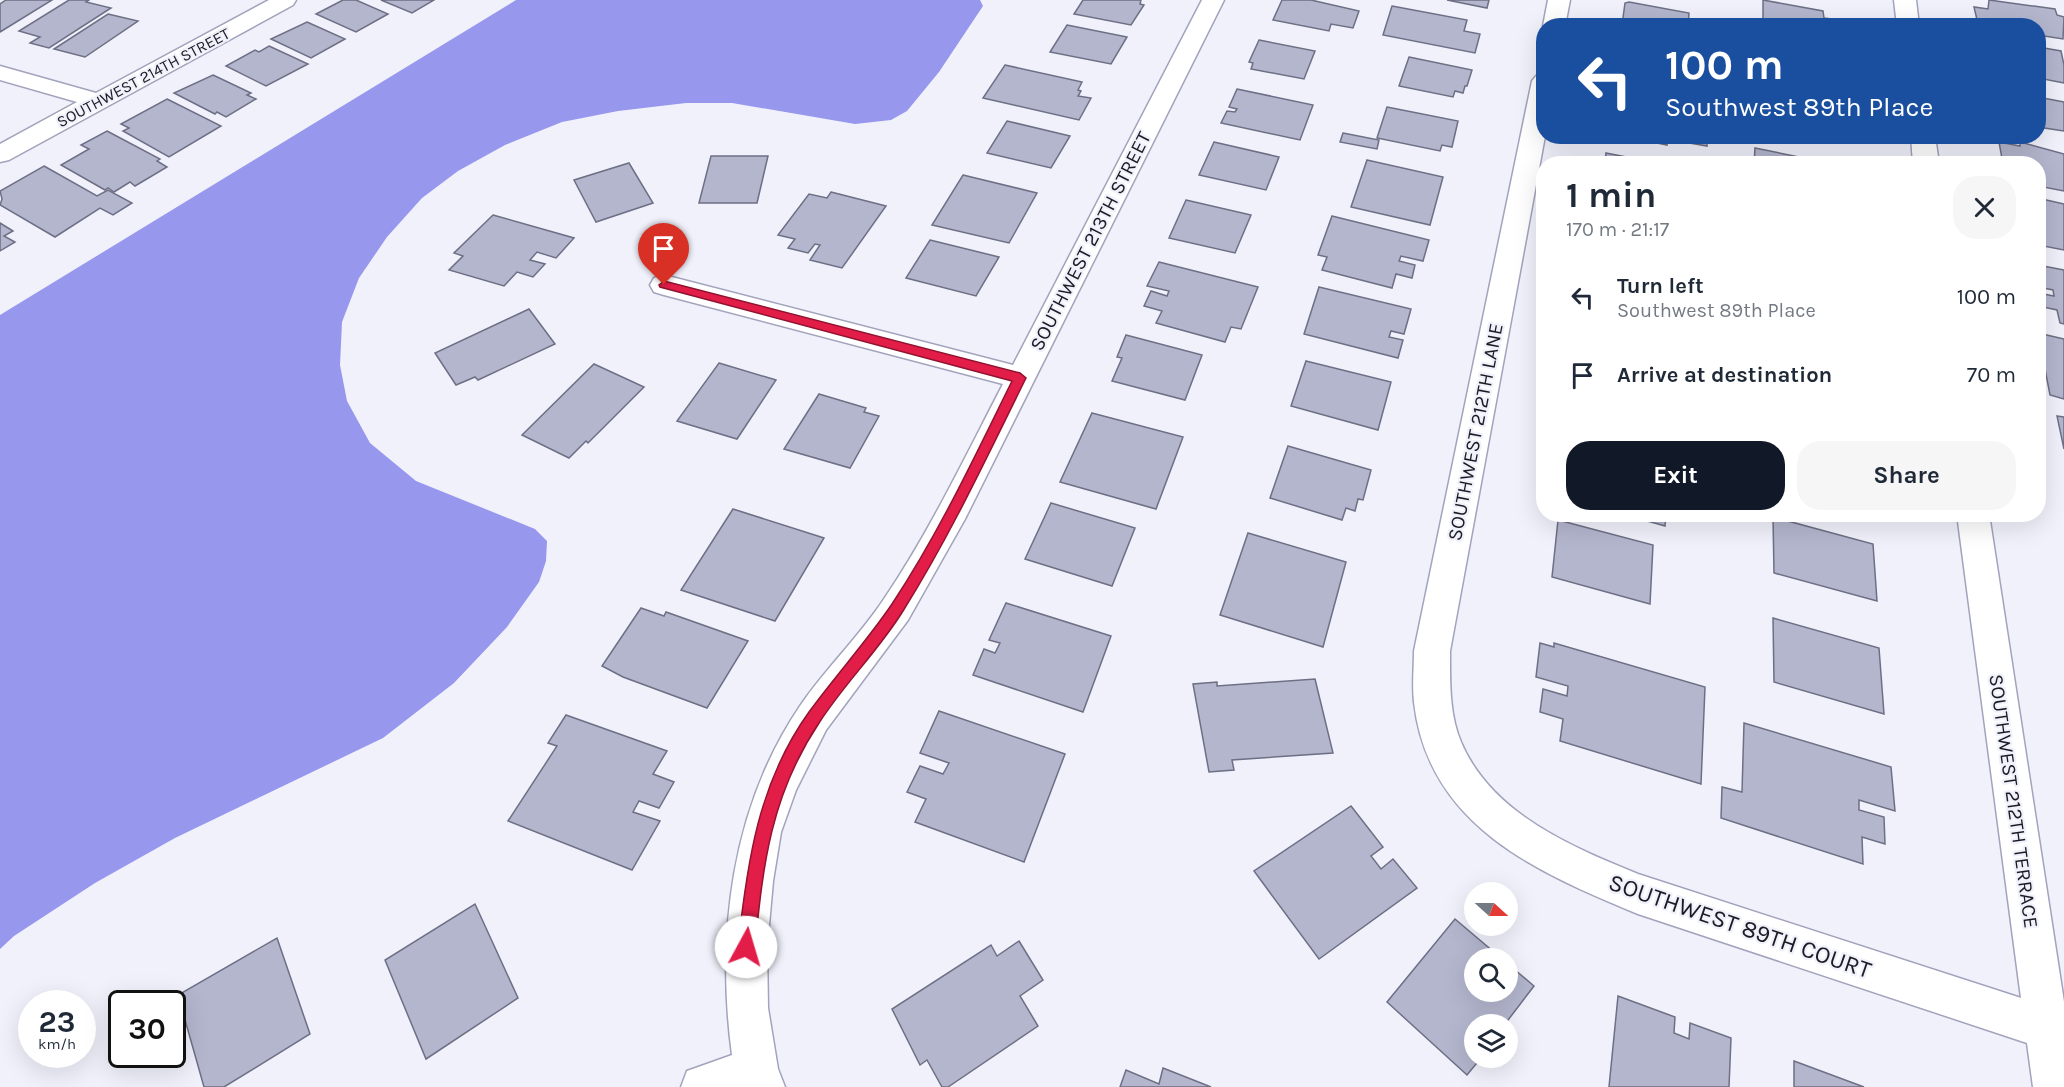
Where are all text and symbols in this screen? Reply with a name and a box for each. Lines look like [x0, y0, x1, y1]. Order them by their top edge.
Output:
street label: SOUTHWEST 214TH STREET [53, 24, 233, 131]
text: 100 m [1665, 40, 1784, 90]
icon: left [1566, 42, 1644, 120]
text: Southwest 89th Place [1665, 91, 1933, 123]
street label: SOUTHWEST 213TH STREET [1025, 128, 1156, 354]
text: 1 min [1566, 174, 1656, 216]
button: close [1953, 176, 2016, 239]
text: 170 m · 21:17 [1566, 218, 1669, 241]
pin [638, 223, 689, 285]
icon: arrive [647, 232, 680, 265]
text: Turn left [1617, 273, 1704, 299]
icon: left [1566, 281, 1599, 314]
text: 100 m [1957, 284, 2016, 310]
text: Southwest 89th Place [1617, 299, 1816, 322]
street label: SOUTHWEST 212TH LANE [1443, 321, 1508, 543]
icon: arrive [1566, 359, 1599, 392]
text: Arrive at destination [1617, 362, 1832, 388]
text: 70 m [1967, 362, 2016, 388]
button: Exit [1566, 441, 1785, 510]
button: Share [1797, 441, 2016, 510]
street label: SOUTHWEST 212TH TERRACE [1984, 673, 2043, 929]
street label: SOUTHWEST 89TH COURT [1605, 868, 1875, 984]
north arrow [1464, 882, 1518, 936]
map controls [1464, 882, 1518, 1068]
position arrow [714, 915, 778, 979]
button: search [1464, 948, 1518, 1002]
speed limit sign: 30 [108, 990, 186, 1068]
text: 23 [39, 1004, 75, 1040]
button: layers [1464, 1014, 1518, 1068]
text: km/h [38, 1035, 76, 1053]

